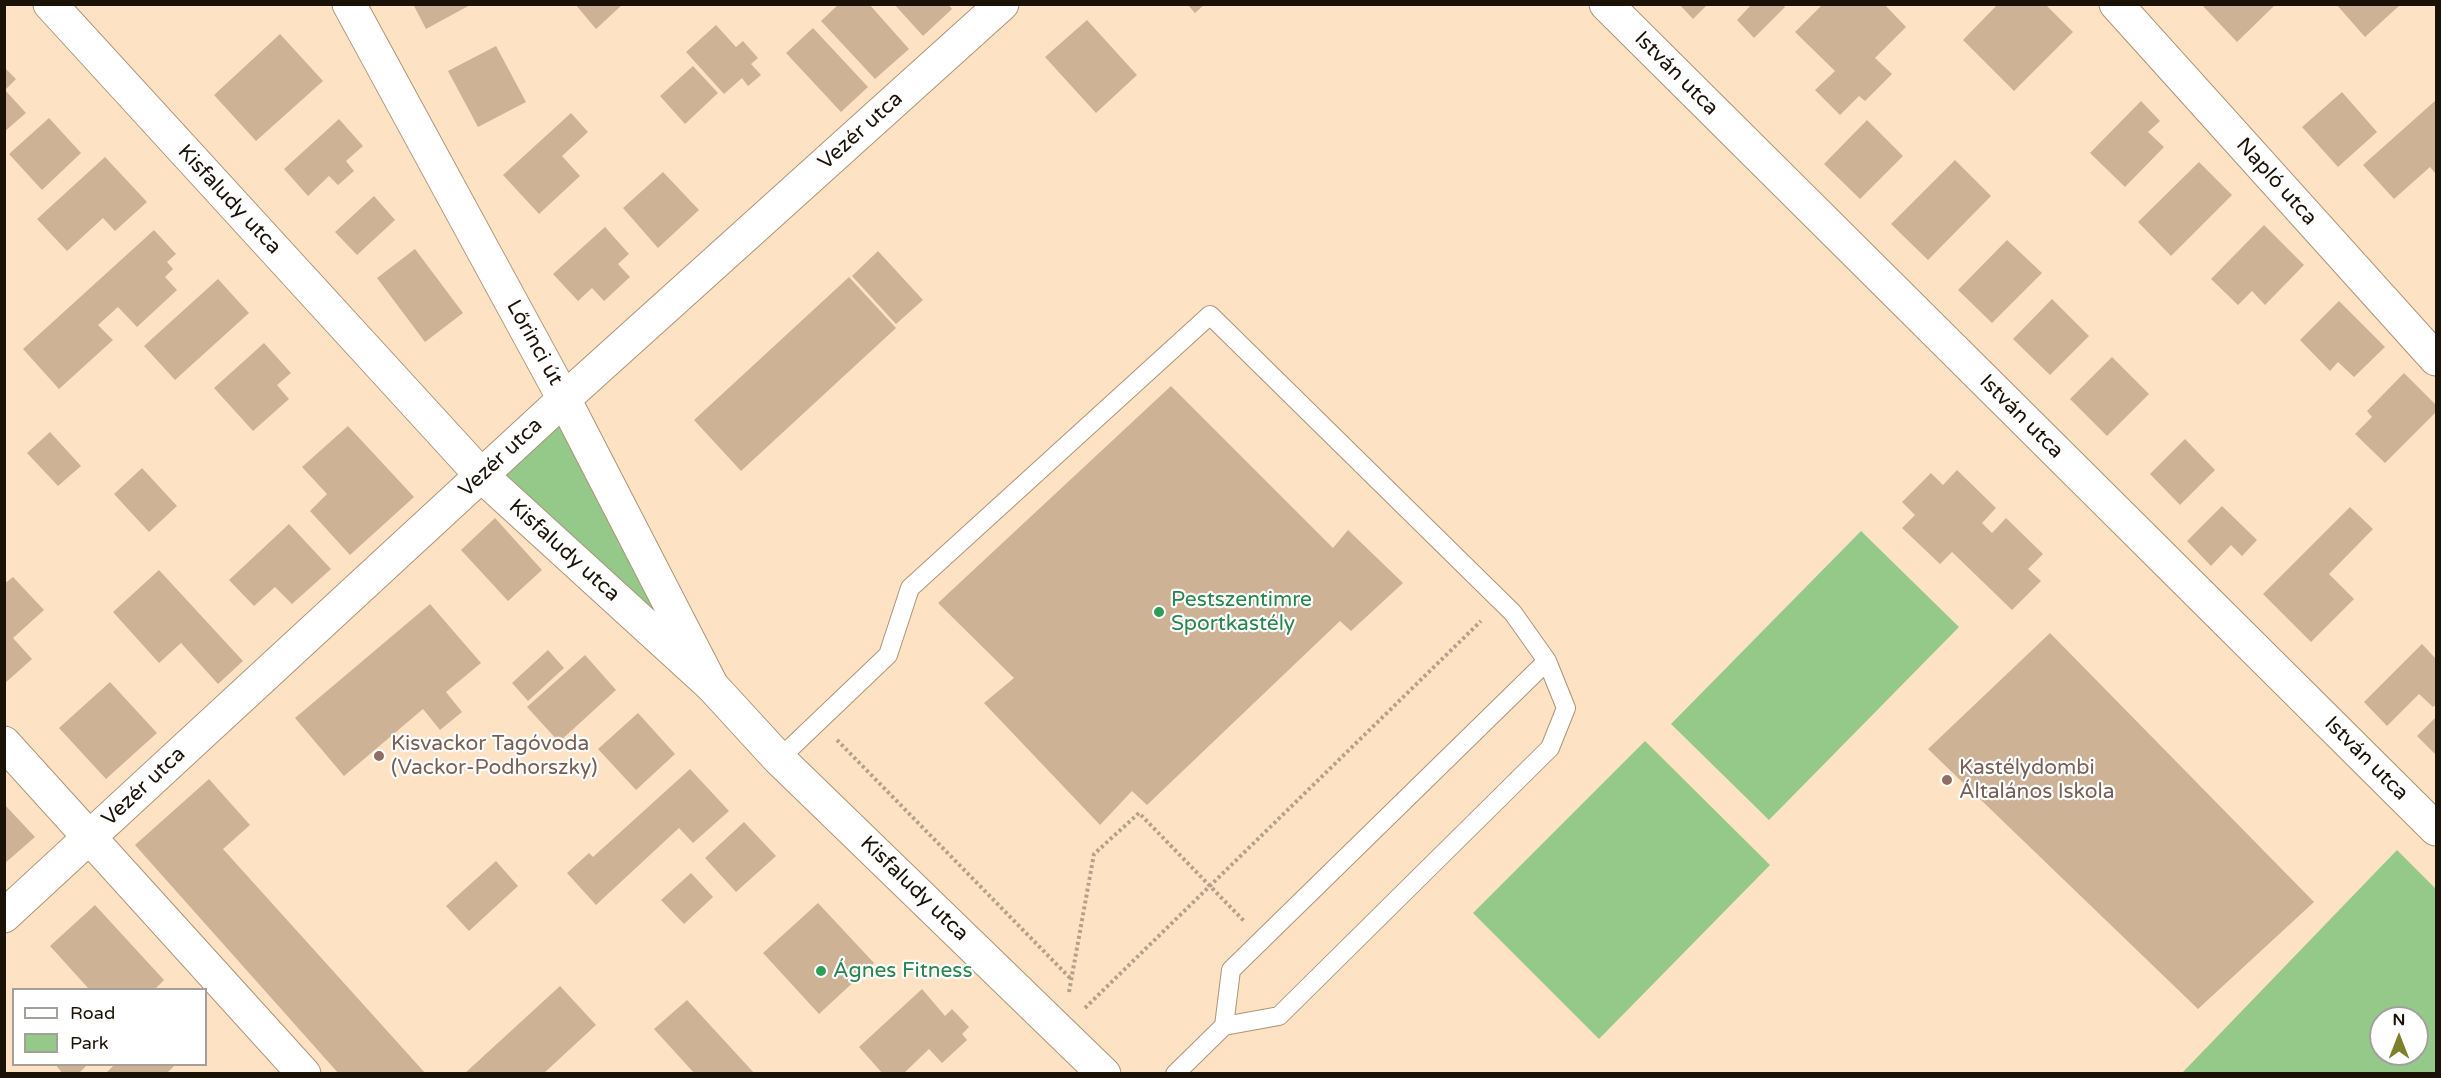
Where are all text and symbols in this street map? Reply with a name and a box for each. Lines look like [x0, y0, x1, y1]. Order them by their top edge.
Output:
street label: István utca [1629, 27, 1723, 121]
street label: Vezér utca [814, 87, 908, 175]
street label: Napló utca [2230, 133, 2322, 231]
street label: Kisfaludy utca [172, 140, 286, 260]
street label: Lőrinci út [500, 296, 568, 390]
street label: István utca [1974, 370, 2068, 464]
street label: Vezér utca [454, 413, 548, 503]
street label: Kisfaludy utca [503, 495, 625, 607]
place label: Pestszentimre Sportkastély [1171, 587, 1312, 637]
marker: Pestszentimre Sportkastély [1152, 605, 1166, 619]
street label: István utca [2319, 712, 2413, 806]
place label: Kisvackor Tagóvoda (Vackor-Podhorszky) [391, 731, 597, 781]
street label: Vezér utca [97, 742, 191, 832]
marker: Kisvackor Tagóvoda (Vackor-Podhorszky) [372, 749, 386, 763]
place label: Kastélydombi Általános Iskola [1959, 755, 2115, 805]
marker: Kastélydombi Általános Iskola [1940, 773, 1954, 787]
street label: Kisfaludy utca [855, 831, 973, 947]
place label: Ágnes Fitness [833, 958, 973, 984]
marker: Ágnes Fitness [814, 964, 828, 978]
legend [12, 988, 207, 1066]
text: Road [70, 1002, 115, 1024]
north arrow [2369, 1006, 2429, 1066]
text: N [2393, 1010, 2405, 1030]
text: Park [70, 1032, 108, 1054]

